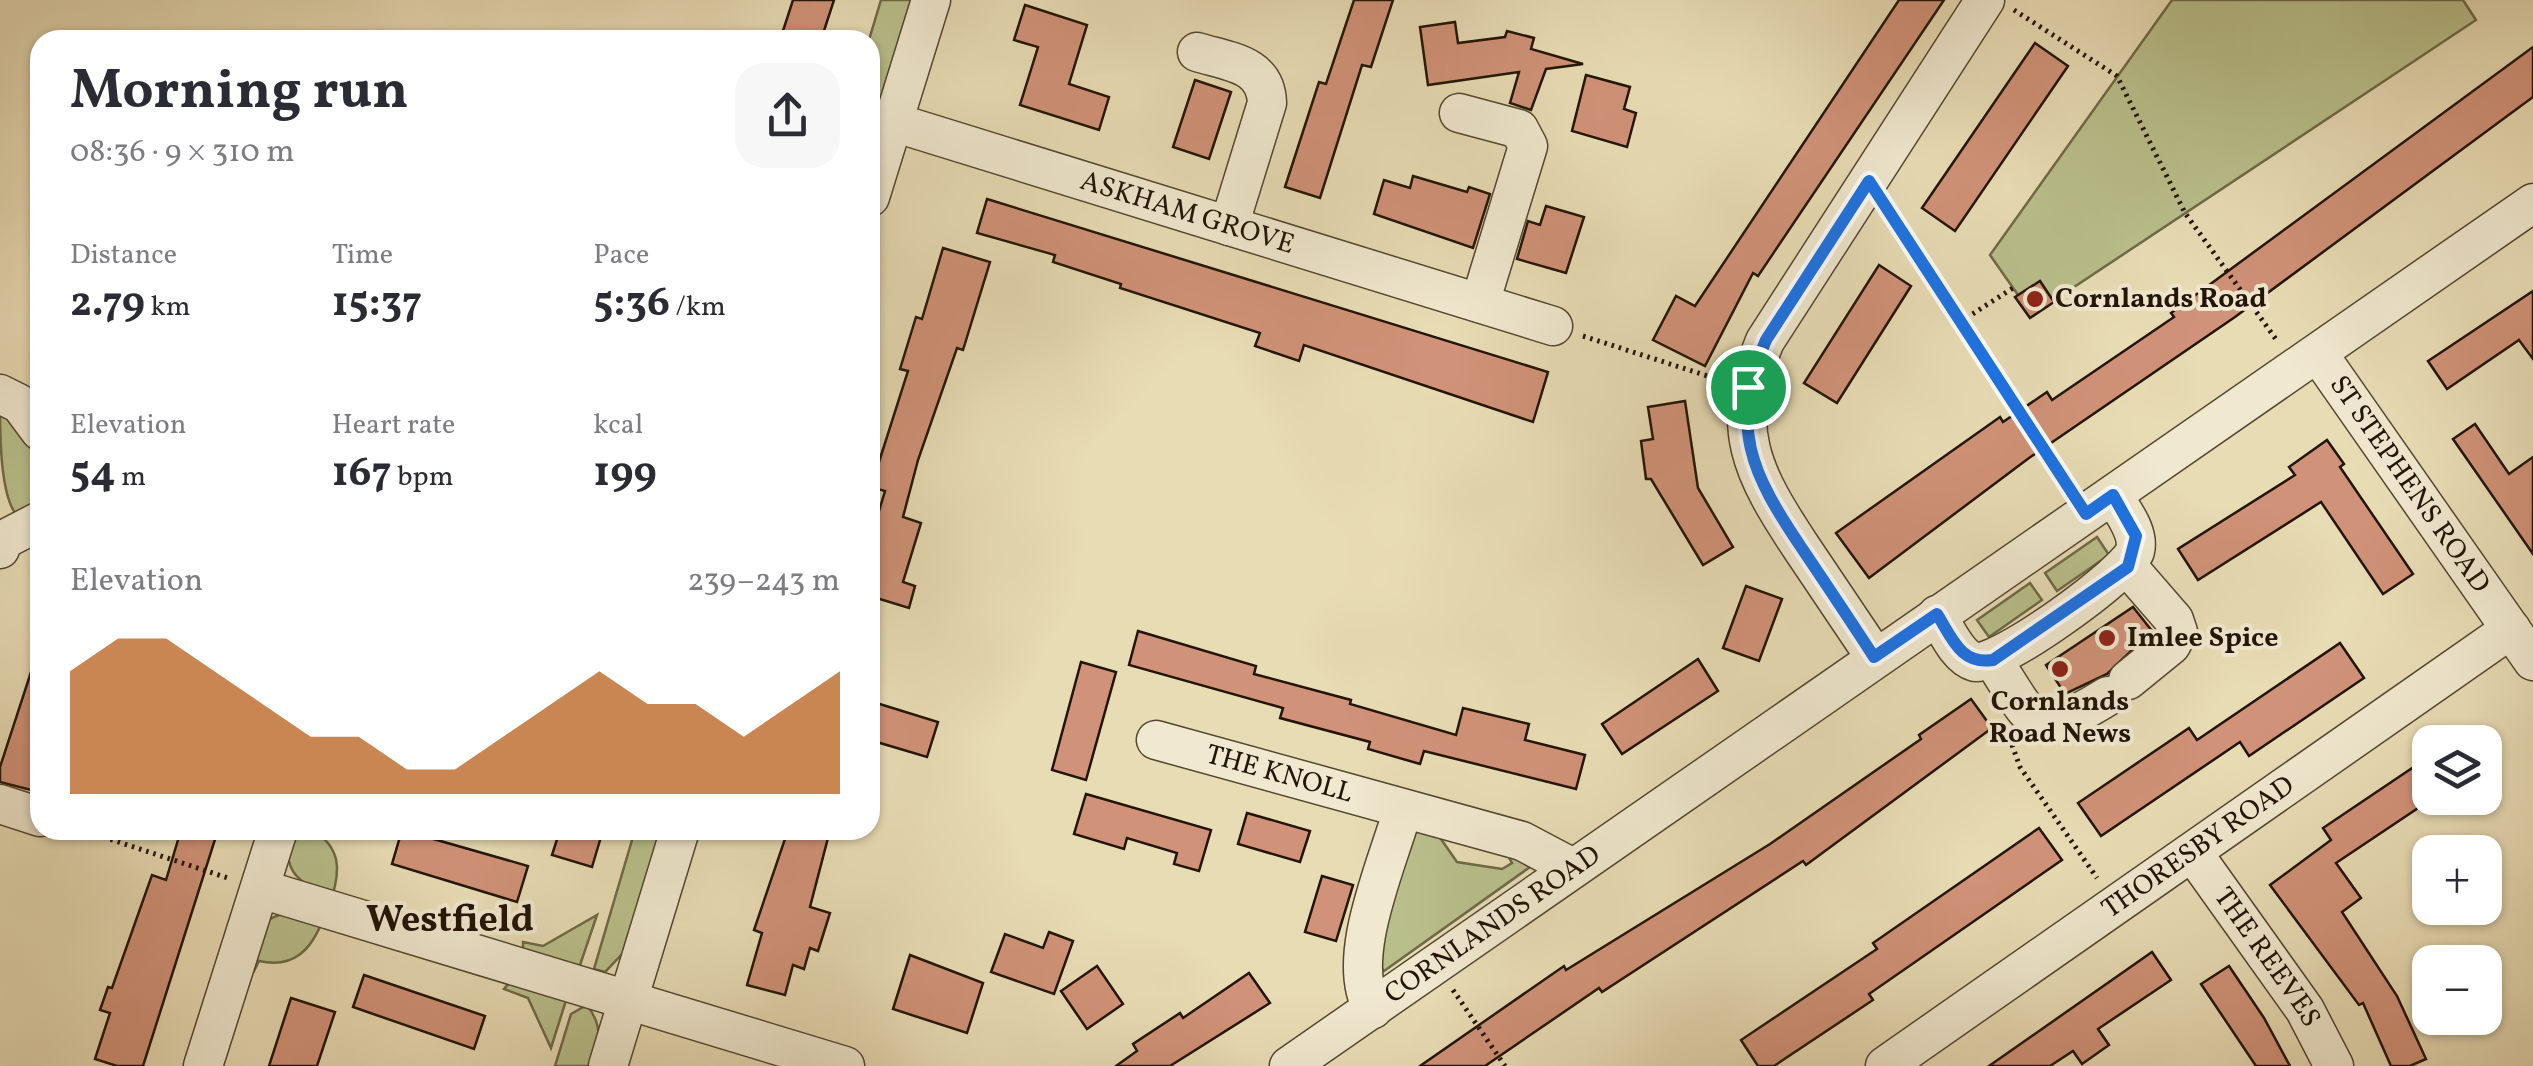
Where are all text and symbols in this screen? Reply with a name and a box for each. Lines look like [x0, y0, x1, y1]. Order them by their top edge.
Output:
text: Morning run [70, 55, 409, 131]
button: share [735, 63, 840, 168]
text: 08:36 · 9 × 310 m [70, 131, 295, 175]
street label: ASKHAM GROVE [1075, 161, 1299, 264]
text: Distance [70, 236, 177, 275]
text: Time [332, 236, 393, 275]
text: Pace [593, 236, 649, 275]
text: 2.79 [70, 275, 145, 334]
text: 15:37 [332, 275, 422, 334]
text: 5:36 [593, 275, 670, 334]
place label: Cornlands Road [2055, 280, 2267, 319]
text: km [145, 288, 191, 327]
text: /km [670, 288, 726, 327]
marker: Cornlands Road [2024, 288, 2046, 310]
pin [1706, 345, 1791, 430]
icon: arrive [1721, 360, 1776, 415]
street label: ST STEPHENS ROAD [2320, 368, 2499, 601]
text: Elevation [70, 406, 186, 445]
text: Heart rate [332, 406, 455, 445]
text: kcal [593, 406, 643, 445]
text: 54 [70, 445, 116, 504]
text: 167 [332, 445, 392, 504]
text: 199 [593, 445, 657, 504]
text: m [116, 458, 146, 497]
text: bpm [392, 458, 453, 497]
text: Elevation [70, 560, 203, 604]
text: 239–243 m [687, 560, 840, 604]
place label: Imlee Spice [2127, 619, 2278, 658]
marker: Imlee Spice [2096, 627, 2118, 649]
marker: Cornlands Road News [2049, 658, 2071, 680]
place label: Cornlands Road News [1989, 683, 2131, 754]
map controls [2412, 725, 2502, 1035]
button: layers [2412, 725, 2502, 815]
street label: THE KNOLL [1202, 735, 1358, 813]
street label: THORESBY ROAD [2094, 766, 2302, 928]
button: + [2412, 835, 2502, 925]
street label: CORNLANDS ROAD [1377, 836, 1609, 1013]
street label: THE REEVES [2204, 880, 2330, 1034]
district label: Westfield [366, 895, 534, 948]
button: − [2412, 945, 2502, 1035]

